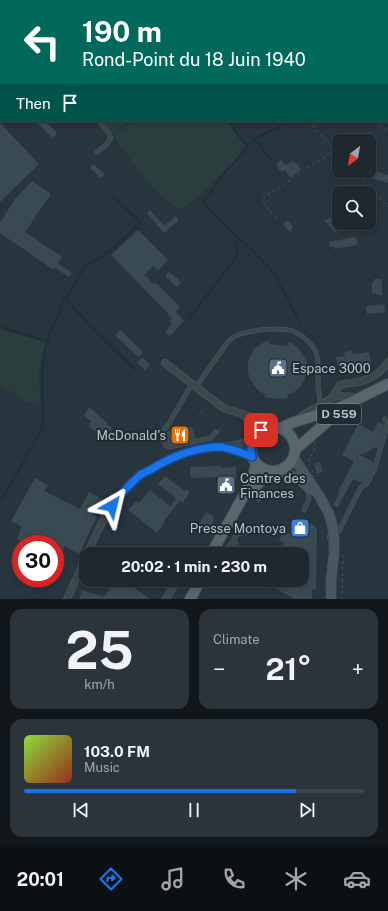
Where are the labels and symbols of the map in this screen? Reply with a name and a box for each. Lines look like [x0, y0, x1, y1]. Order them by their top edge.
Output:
north arrow [332, 134, 376, 178]
public building icon: Espace 3000 [267, 357, 289, 379]
place label: Espace 3000 [292, 361, 371, 376]
road number: D 559 [317, 404, 361, 424]
pin [244, 413, 278, 447]
restaurant icon: McDonald's [169, 424, 191, 446]
place label: McDonald's [96, 428, 166, 443]
place label: Centre des Finances [240, 471, 305, 501]
public building icon: Centre des Finances [215, 474, 237, 496]
position arrow [91, 485, 133, 527]
shop icon: Presse Montoya [289, 517, 311, 539]
place label: Presse Montoya [190, 521, 286, 536]
speed limit sign: 30 [12, 535, 64, 587]

